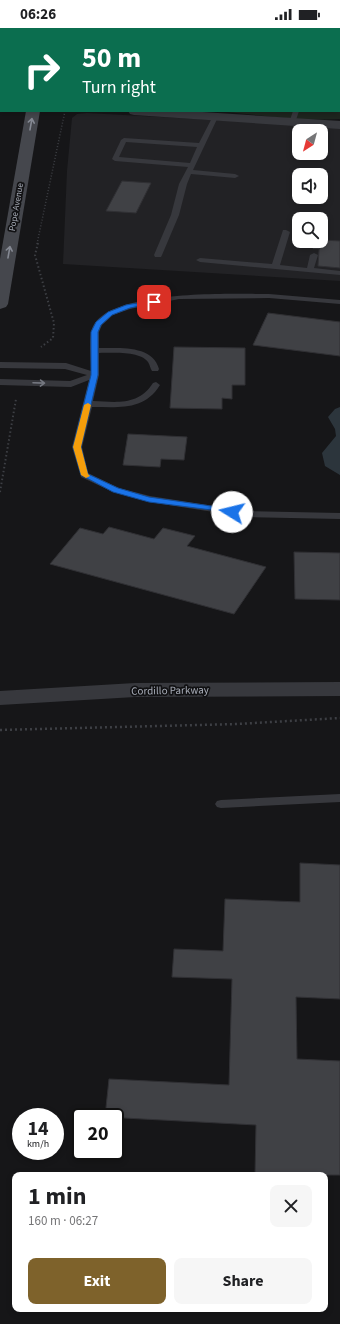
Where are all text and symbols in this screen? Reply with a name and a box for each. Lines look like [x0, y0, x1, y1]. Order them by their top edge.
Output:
text: 06:26 [20, 4, 56, 25]
text: 50 m [82, 38, 141, 78]
icon: right [16, 44, 68, 96]
text: Turn right [82, 75, 156, 100]
one-way arrow [27, 117, 35, 130]
north arrow [292, 124, 328, 160]
map controls [292, 124, 328, 248]
button: sound [292, 168, 328, 204]
street label: Pope Avenue [6, 181, 27, 232]
button: search [292, 212, 328, 248]
one-way arrow [5, 246, 13, 259]
pin [137, 285, 171, 319]
icon: arrive [143, 291, 165, 313]
one-way arrow [32, 379, 45, 387]
position arrow [211, 491, 253, 533]
street label: Cordillo Parkway [131, 682, 209, 699]
speed limit sign: 20 [72, 1108, 124, 1160]
text: 14 [27, 1115, 49, 1143]
text: km/h [27, 1137, 49, 1151]
text: 1 min [28, 1179, 86, 1214]
button: close [270, 1185, 312, 1227]
text: 160 m · 06:27 [28, 1212, 98, 1230]
button: Exit [28, 1258, 166, 1304]
button: Share [174, 1258, 312, 1304]

